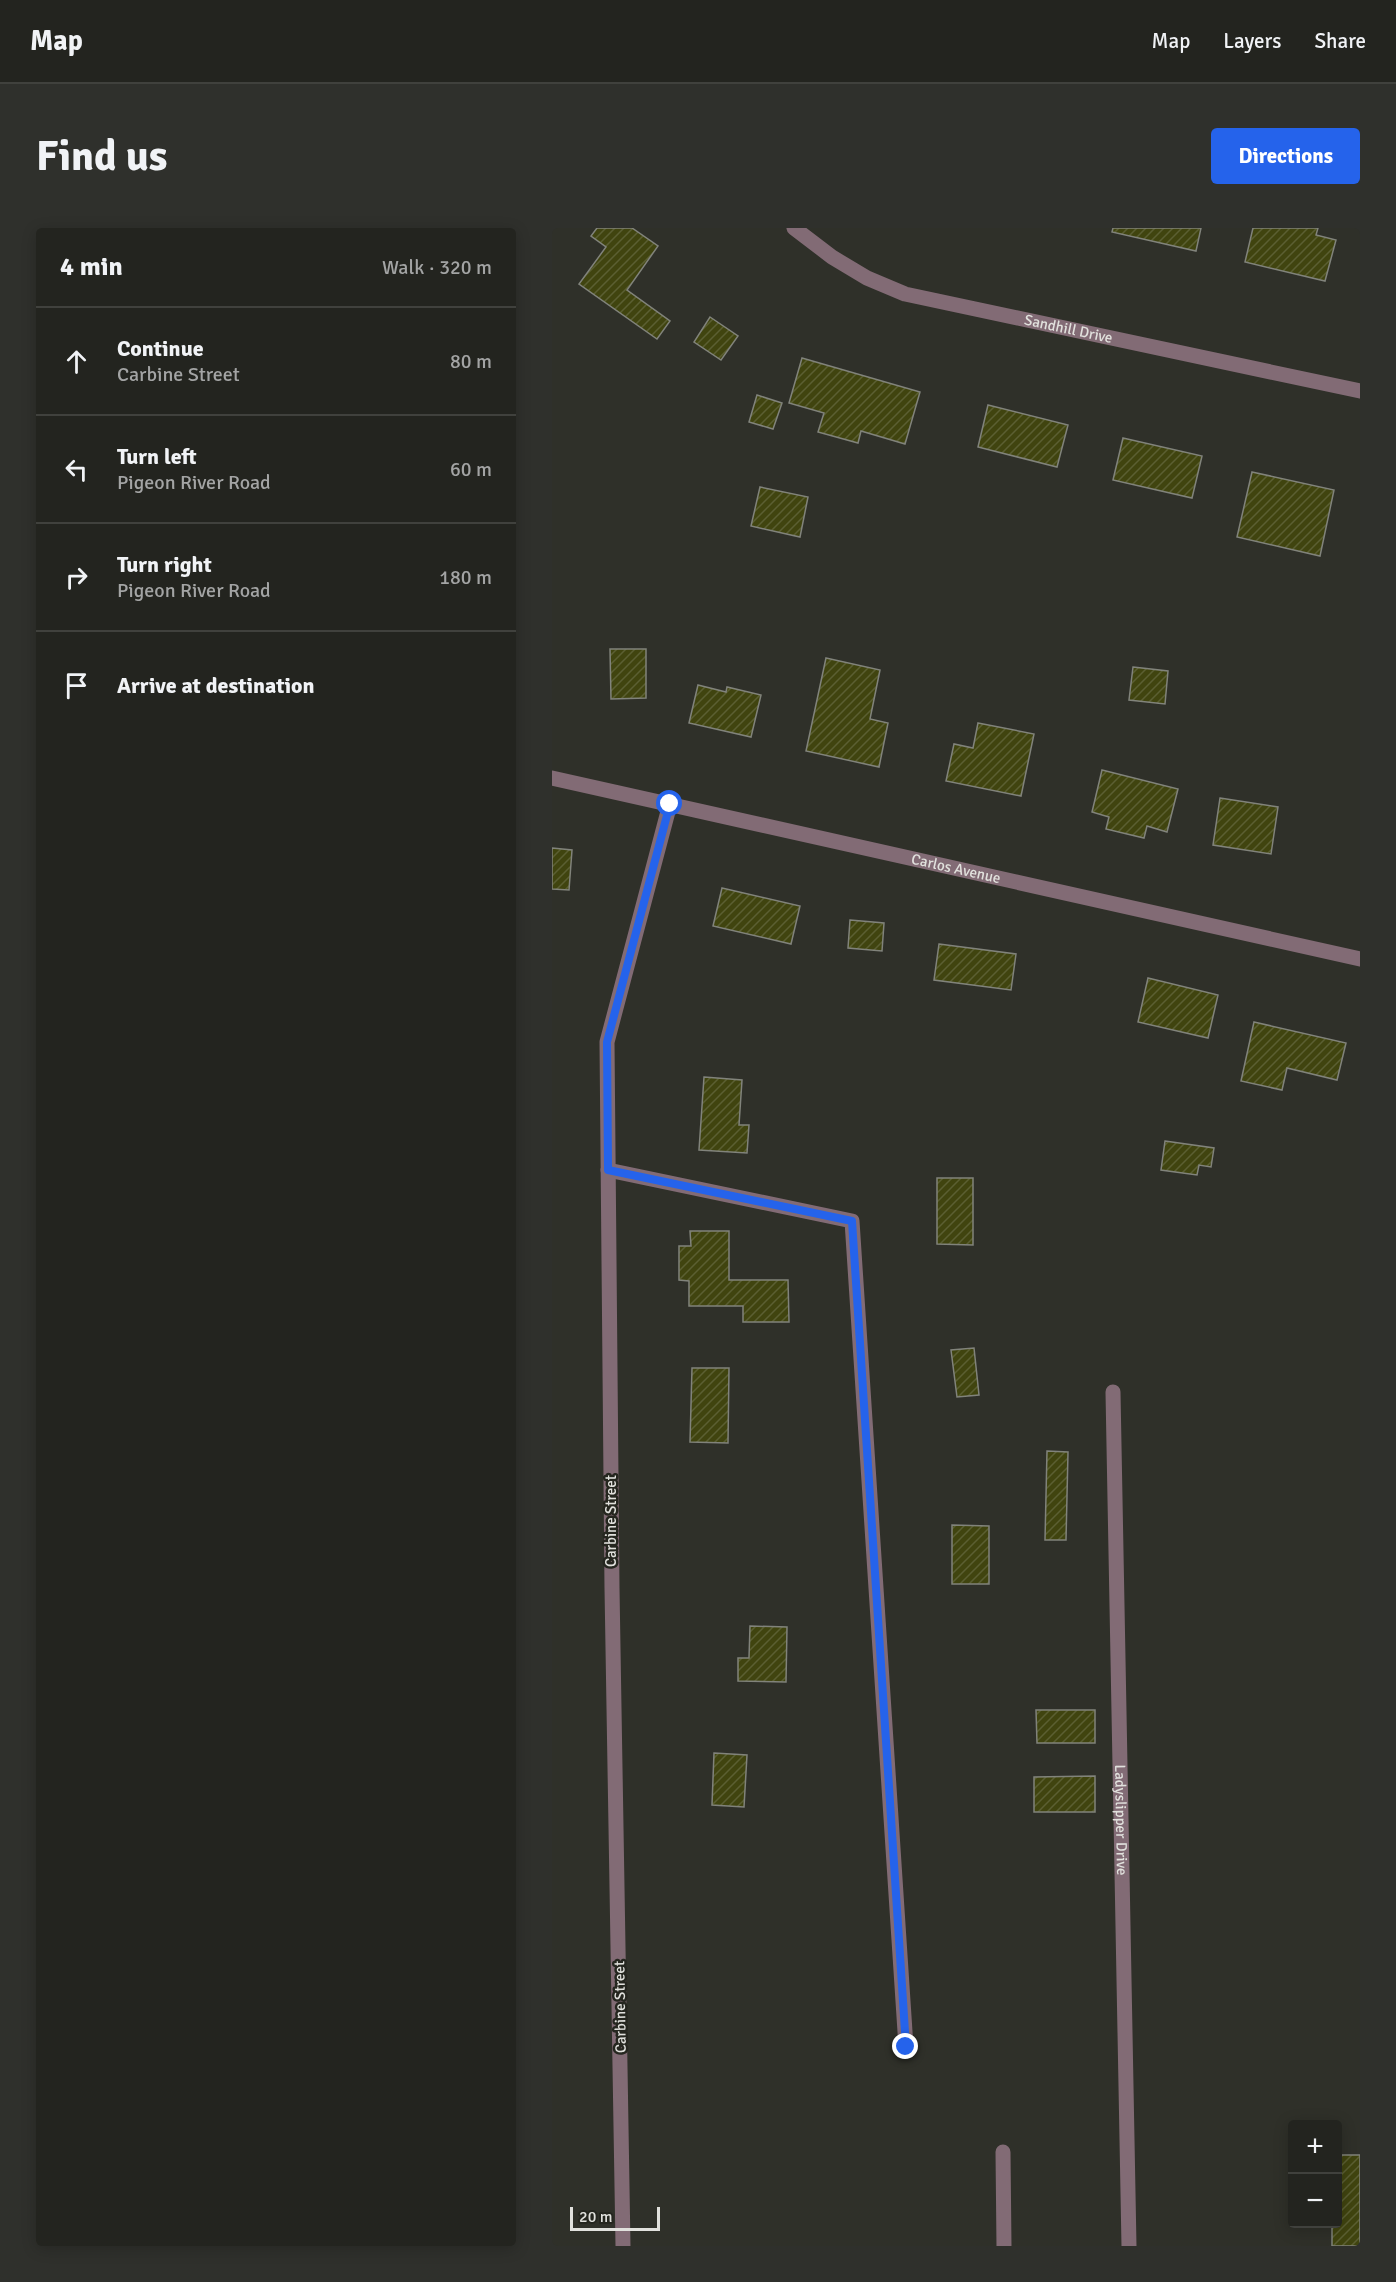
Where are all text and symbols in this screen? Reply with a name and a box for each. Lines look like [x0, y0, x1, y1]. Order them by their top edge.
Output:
text: Map [30, 24, 83, 58]
text: Map [1152, 28, 1190, 54]
text: Layers [1223, 28, 1281, 54]
text: Share [1314, 28, 1366, 54]
button: Directions [1211, 128, 1360, 184]
text: Find us [36, 131, 167, 182]
text: 4 min [60, 251, 123, 283]
text: Walk · 320 m [382, 255, 492, 280]
street label: Sandhill Drive [1023, 311, 1114, 347]
text: Continue [117, 335, 204, 362]
icon: ahead [60, 345, 93, 378]
text: 80 m [450, 349, 492, 374]
text: Carbine Street [117, 362, 240, 387]
text: Turn left [117, 443, 197, 470]
icon: left [60, 453, 93, 486]
text: 60 m [450, 457, 492, 482]
text: Pigeon River Road [117, 470, 271, 495]
text: Turn right [117, 551, 212, 578]
icon: right [60, 561, 93, 594]
text: 180 m [439, 565, 492, 590]
text: Pigeon River Road [117, 578, 271, 603]
icon: arrive [60, 669, 93, 702]
text: Arrive at destination [117, 672, 314, 699]
route start [656, 790, 682, 816]
street label: Carlos Avenue [910, 850, 1002, 887]
street label: Carbine Street [602, 1475, 620, 1567]
street label: Ladyslipper Drive [1111, 1764, 1131, 1876]
street label: Carbine Street [610, 1961, 630, 2053]
route end [892, 2033, 918, 2059]
map controls [1288, 2120, 1342, 2228]
button: + [1288, 2120, 1342, 2174]
button: − [1288, 2174, 1342, 2228]
scale bar [570, 2204, 660, 2232]
text: 20 m [579, 2207, 613, 2227]

